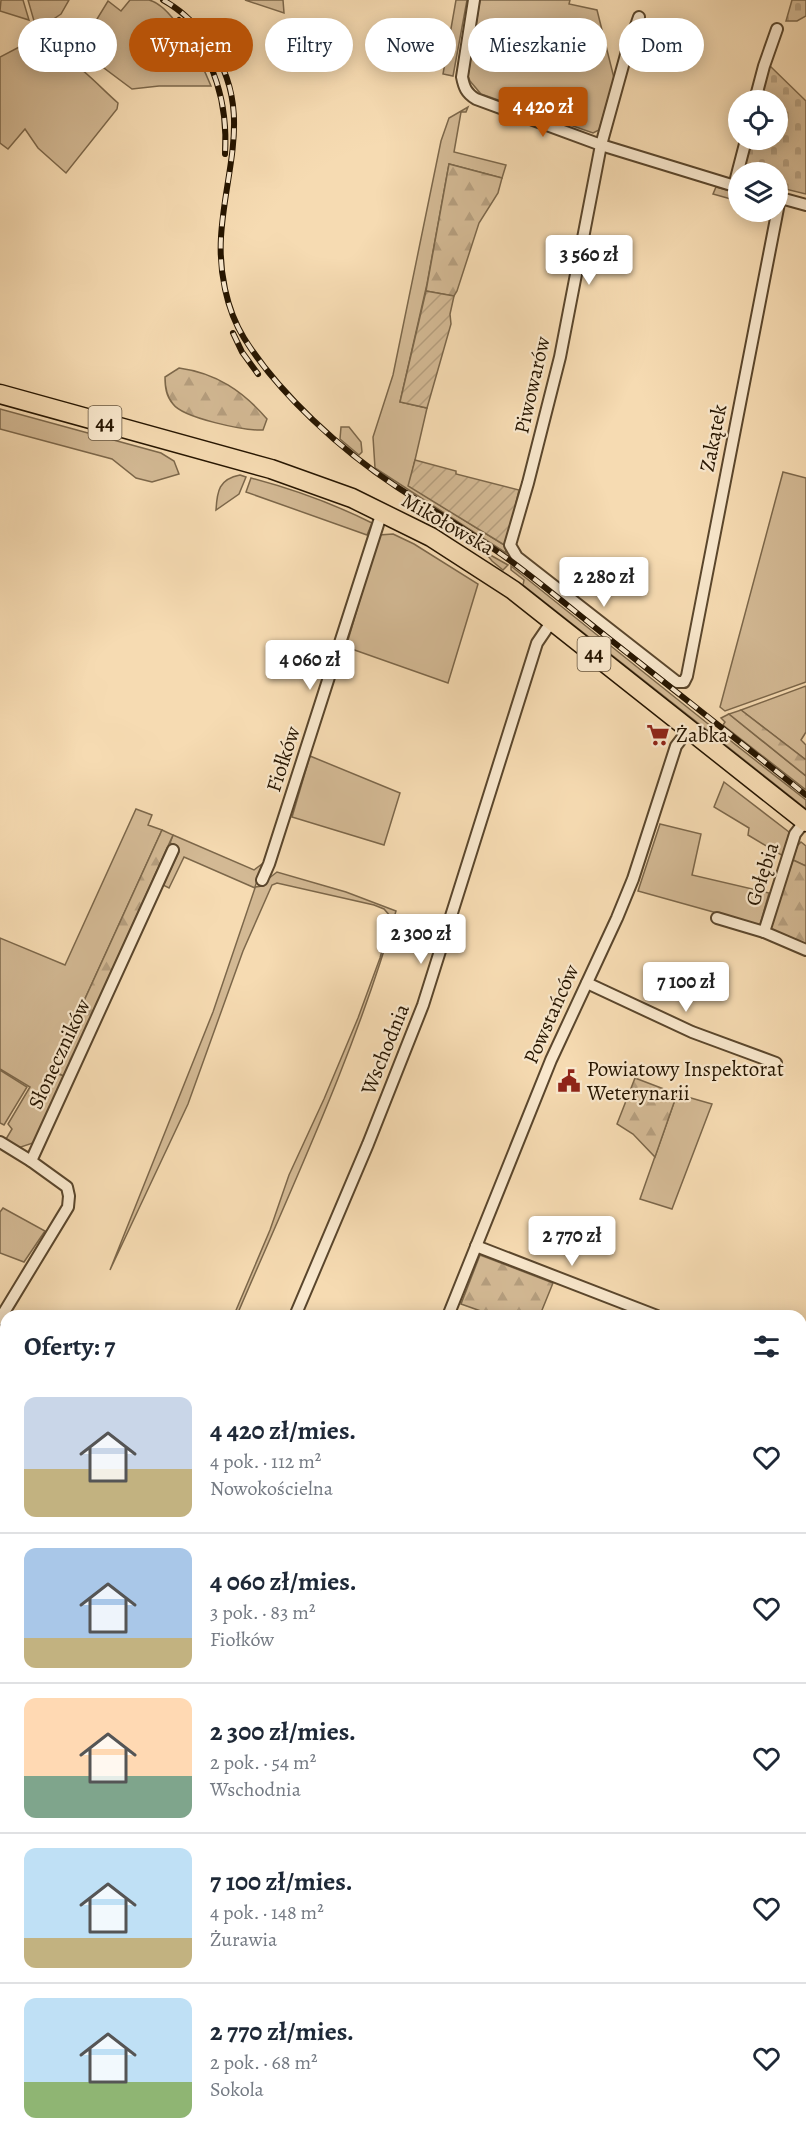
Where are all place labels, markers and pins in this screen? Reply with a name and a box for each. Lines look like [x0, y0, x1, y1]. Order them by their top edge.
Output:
pin: 4 420 zł [481, 87, 605, 138]
pin: 3 560 zł [527, 235, 651, 286]
pin: 2 280 zł [542, 557, 666, 608]
pin: 4 060 zł [248, 640, 372, 691]
place label: Żabka [676, 721, 728, 749]
supermarket icon: Żabka [645, 722, 671, 748]
pin: 2 300 zł [359, 914, 483, 965]
pin: 7 100 zł [624, 962, 748, 1013]
place label: Powiatowy Inspektorat Weterynarii [586, 1055, 784, 1107]
public building icon: Powiatowy Inspektorat Weterynarii [556, 1068, 582, 1094]
pin: 2 770 zł [510, 1216, 634, 1267]

